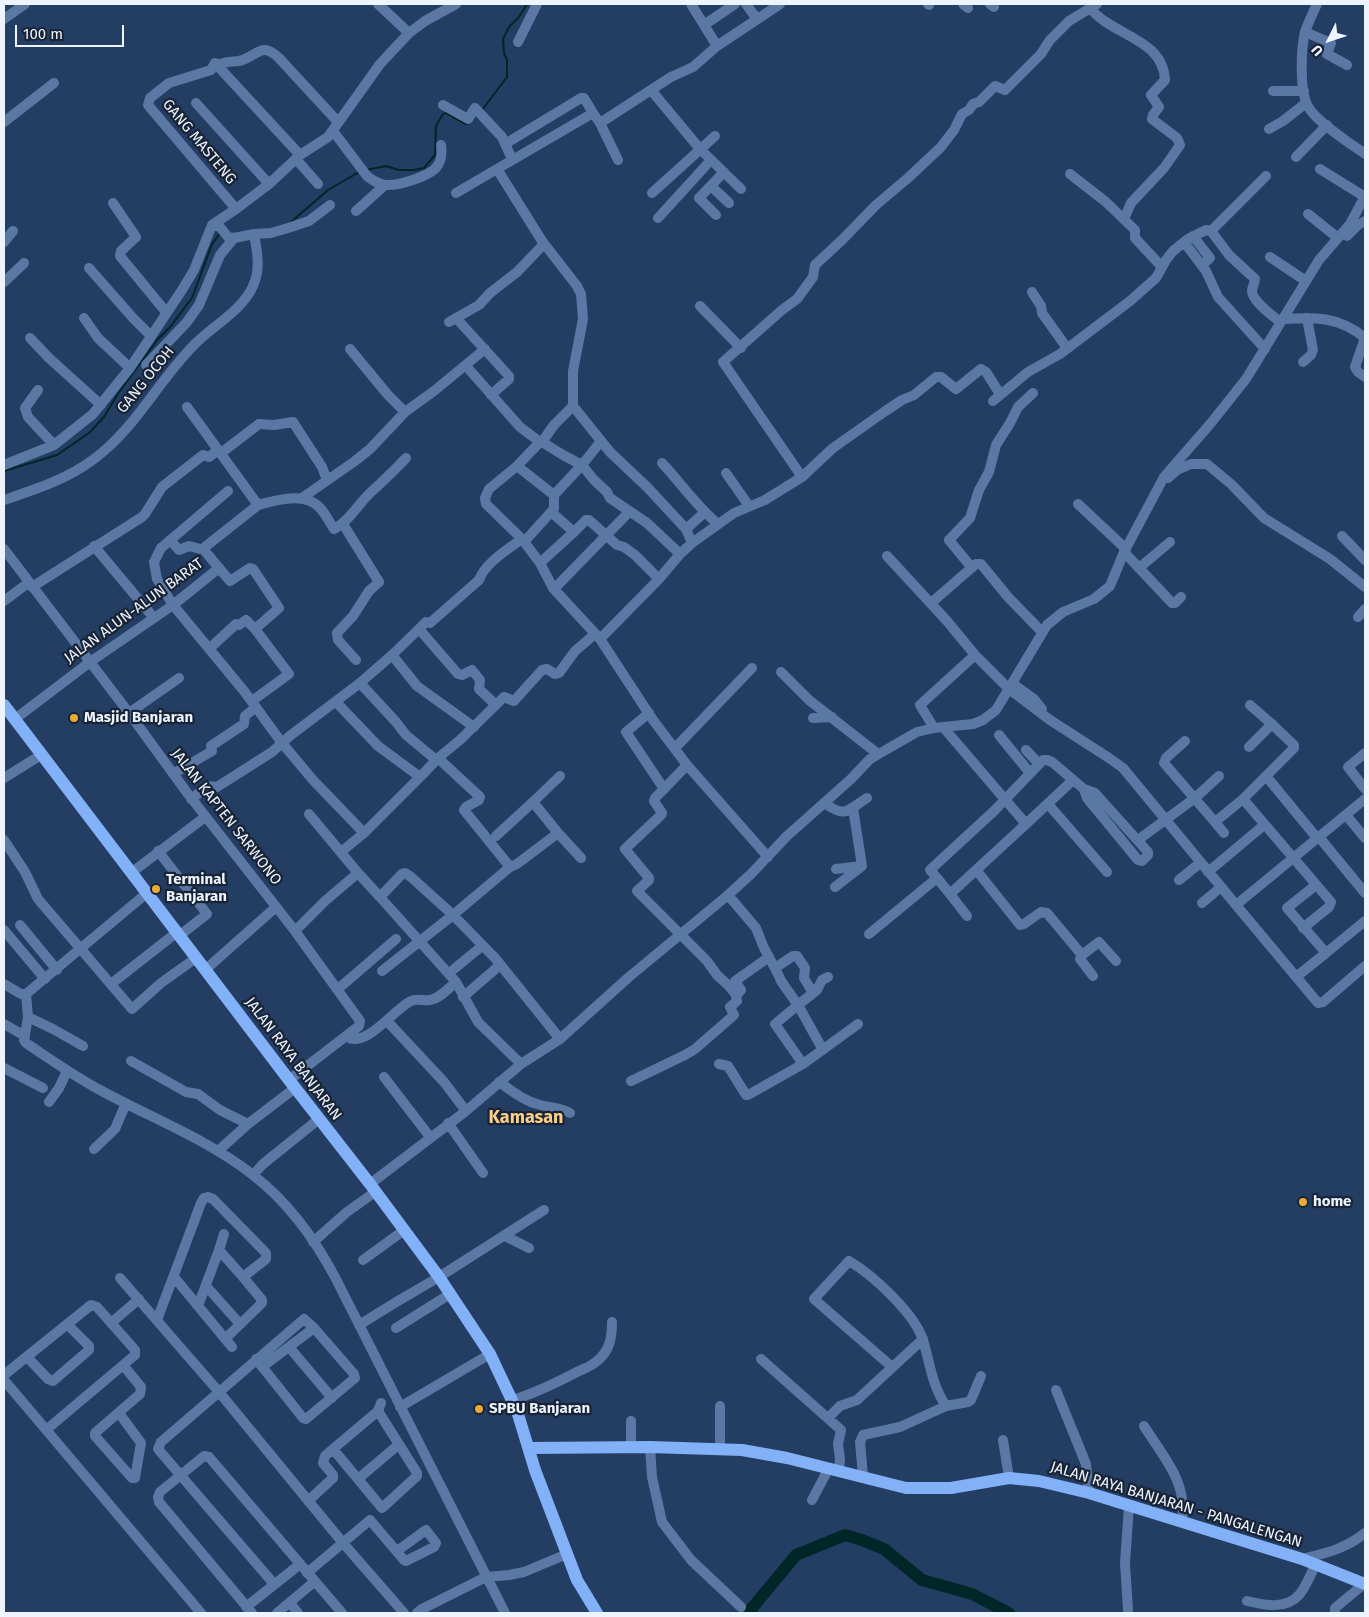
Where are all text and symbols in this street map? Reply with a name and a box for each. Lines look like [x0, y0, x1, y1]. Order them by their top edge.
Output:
scale bar [18, 15, 126, 47]
north arrow [1304, 15, 1354, 65]
text: 100 m [23, 25, 63, 43]
text: U [1308, 41, 1327, 59]
street label: GANG MASTENG [158, 96, 240, 188]
street label: GANG OCOH [114, 343, 178, 417]
street label: JALAN ALUN-ALUN BARAT [61, 555, 207, 667]
place label: Masjid Banjaran [84, 709, 193, 727]
marker: Masjid Banjaran [68, 712, 80, 724]
street label: JALAN KAPTEN SARWONO [167, 745, 285, 889]
place label: Terminal Banjaran [166, 871, 227, 906]
marker: Terminal Banjaran [150, 883, 162, 895]
street label: JALAN RAYA BANJARAN [241, 994, 345, 1124]
district label: Kamasan [489, 1107, 563, 1129]
place label: home [1313, 1193, 1351, 1211]
marker: home [1297, 1196, 1309, 1208]
place label: SPBU Banjaran [489, 1400, 590, 1418]
marker: SPBU Banjaran [473, 1403, 485, 1415]
street label: JALAN RAYA BANJARAN - PANGALENGAN [1048, 1458, 1304, 1552]

